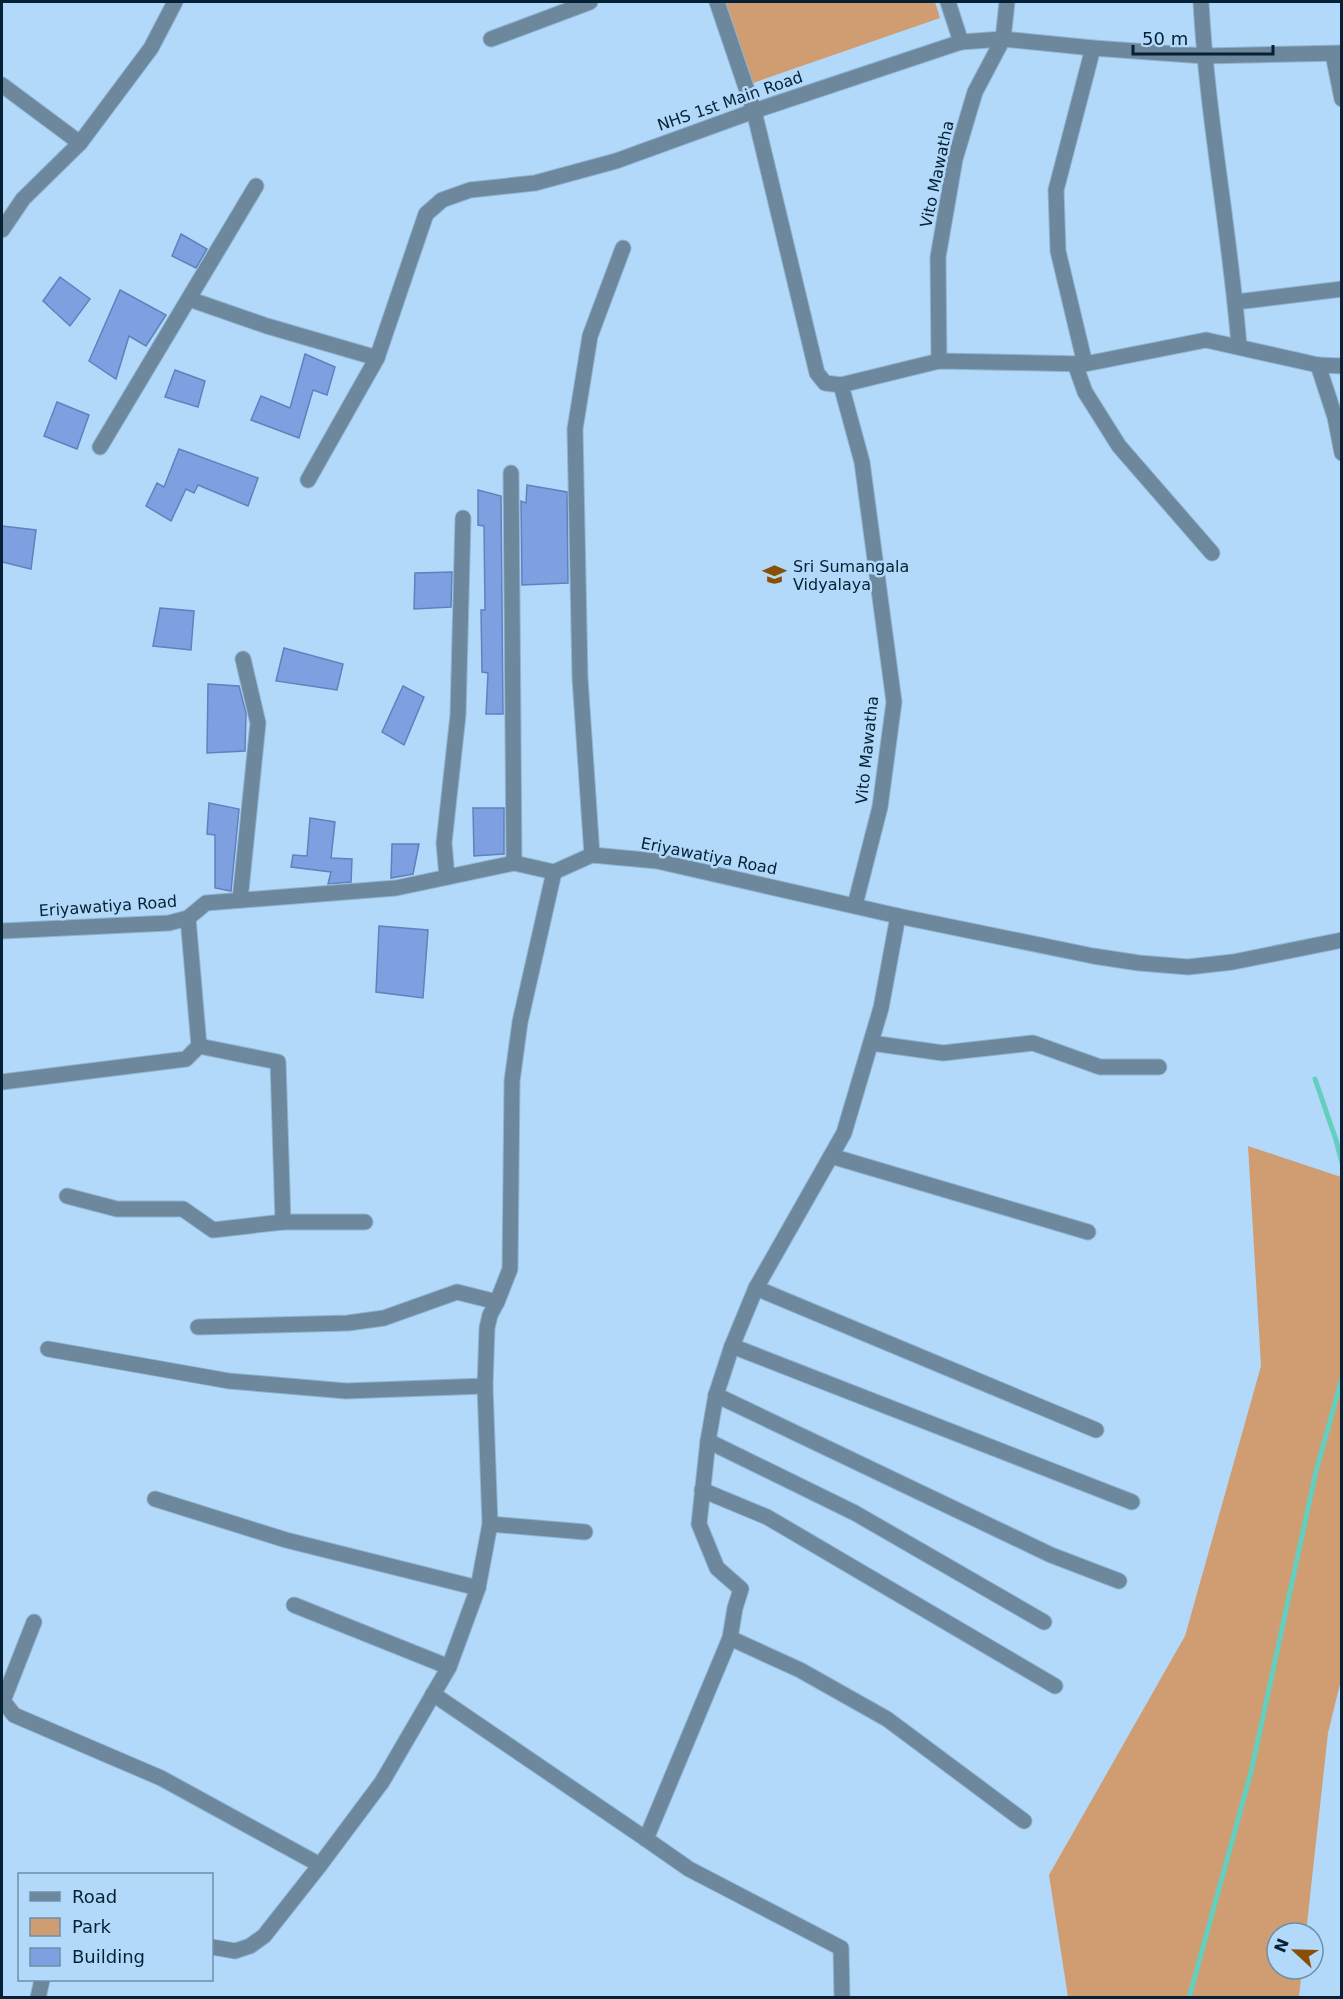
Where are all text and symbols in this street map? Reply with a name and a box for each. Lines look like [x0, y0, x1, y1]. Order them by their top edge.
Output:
scale bar [1133, 18, 1272, 56]
text: 50 m [1142, 28, 1188, 49]
street label: NHS 1st Main Road [655, 67, 805, 135]
street label: Vito Mawatha [916, 119, 958, 229]
place label: Sri Sumangala Vidyalaya [793, 557, 909, 594]
school or university icon: Sri Sumangala Vidyalaya [762, 562, 788, 588]
street label: Vito Mawatha [852, 695, 882, 805]
street label: Eriyawatiya Road [639, 833, 779, 879]
street label: Eriyawatiya Road [38, 892, 178, 920]
legend [18, 1873, 213, 1981]
text: Road [72, 1886, 117, 1907]
text: Park [72, 1916, 111, 1937]
north arrow [1265, 1921, 1325, 1981]
text: N [1270, 1936, 1293, 1955]
text: Building [72, 1946, 145, 1967]

